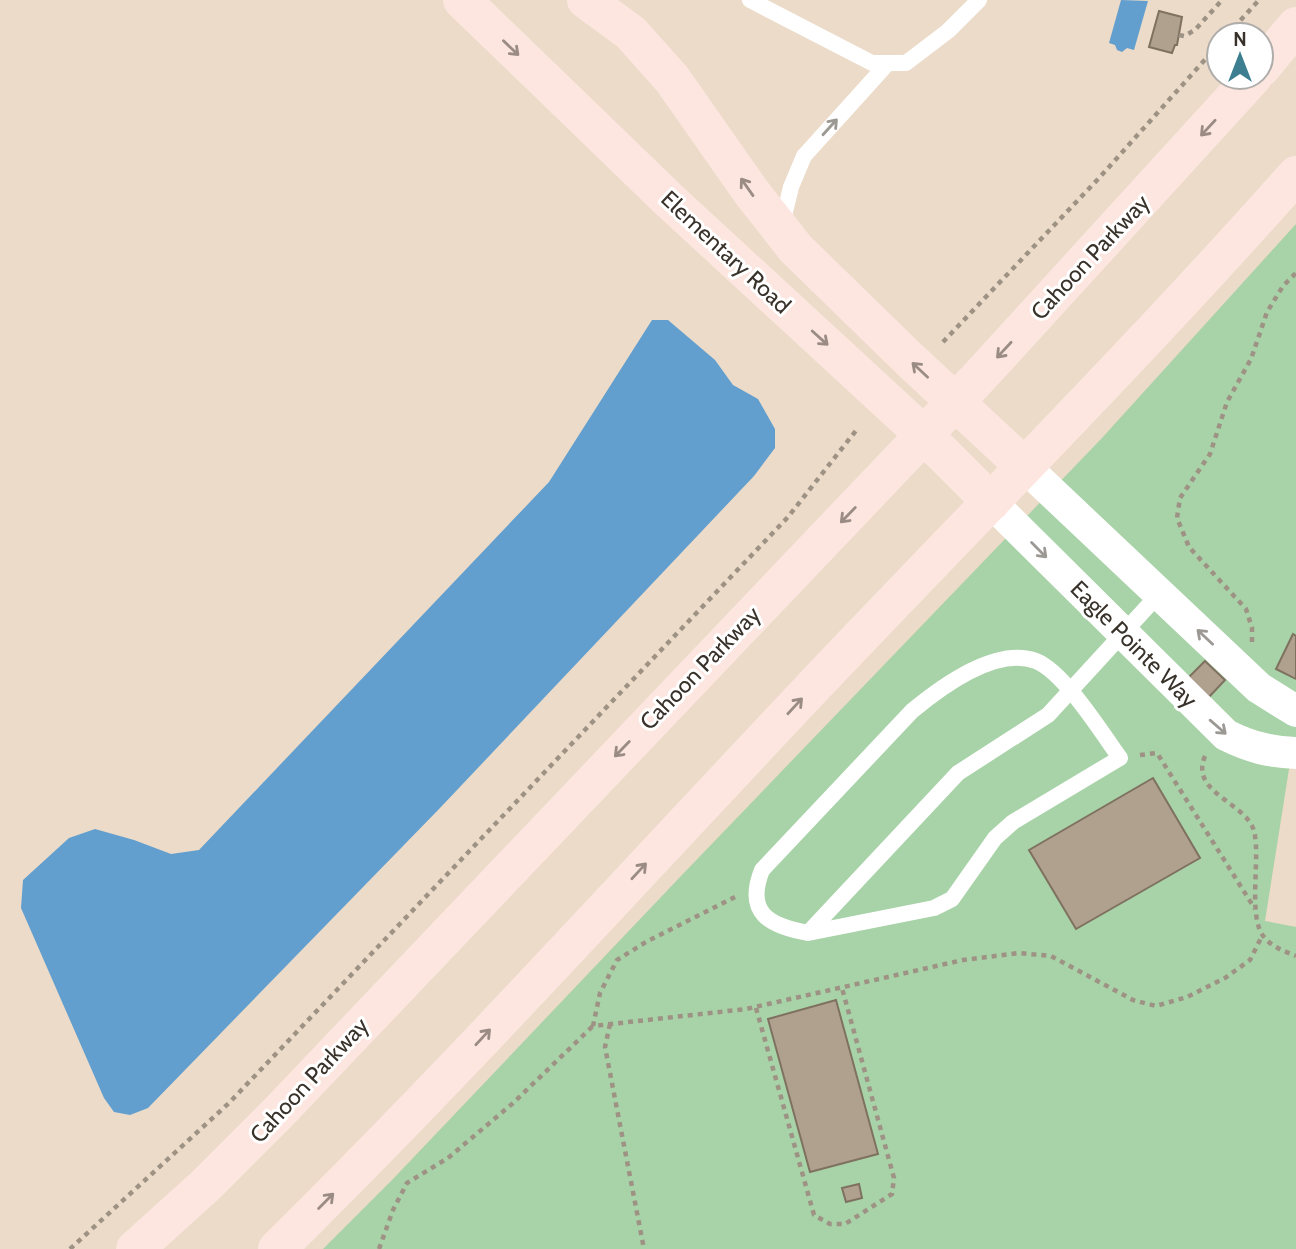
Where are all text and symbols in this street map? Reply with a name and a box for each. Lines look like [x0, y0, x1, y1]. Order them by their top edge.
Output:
north arrow [1205, 21, 1275, 91]
text: N [1233, 28, 1247, 51]
one-way arrow [502, 39, 519, 56]
one-way arrow [822, 118, 838, 136]
one-way arrow [1200, 119, 1216, 137]
one-way arrow [740, 178, 754, 197]
street label: Elementary Road [655, 185, 797, 319]
street label: Cahoon Parkway [1025, 188, 1155, 326]
one-way arrow [810, 330, 828, 346]
one-way arrow [996, 341, 1013, 358]
one-way arrow [912, 361, 929, 378]
one-way arrow [839, 506, 856, 523]
one-way arrow [1031, 541, 1048, 558]
street label: Eagle Pointe Way [1065, 575, 1204, 714]
street label: Cahoon Parkway [634, 600, 766, 736]
one-way arrow [1197, 629, 1214, 646]
one-way arrow [787, 698, 804, 715]
one-way arrow [1209, 719, 1227, 735]
one-way arrow [614, 741, 631, 758]
one-way arrow [631, 863, 648, 880]
street label: Cahoon Parkway [244, 1011, 374, 1149]
one-way arrow [475, 1028, 492, 1045]
one-way arrow [317, 1193, 334, 1210]

